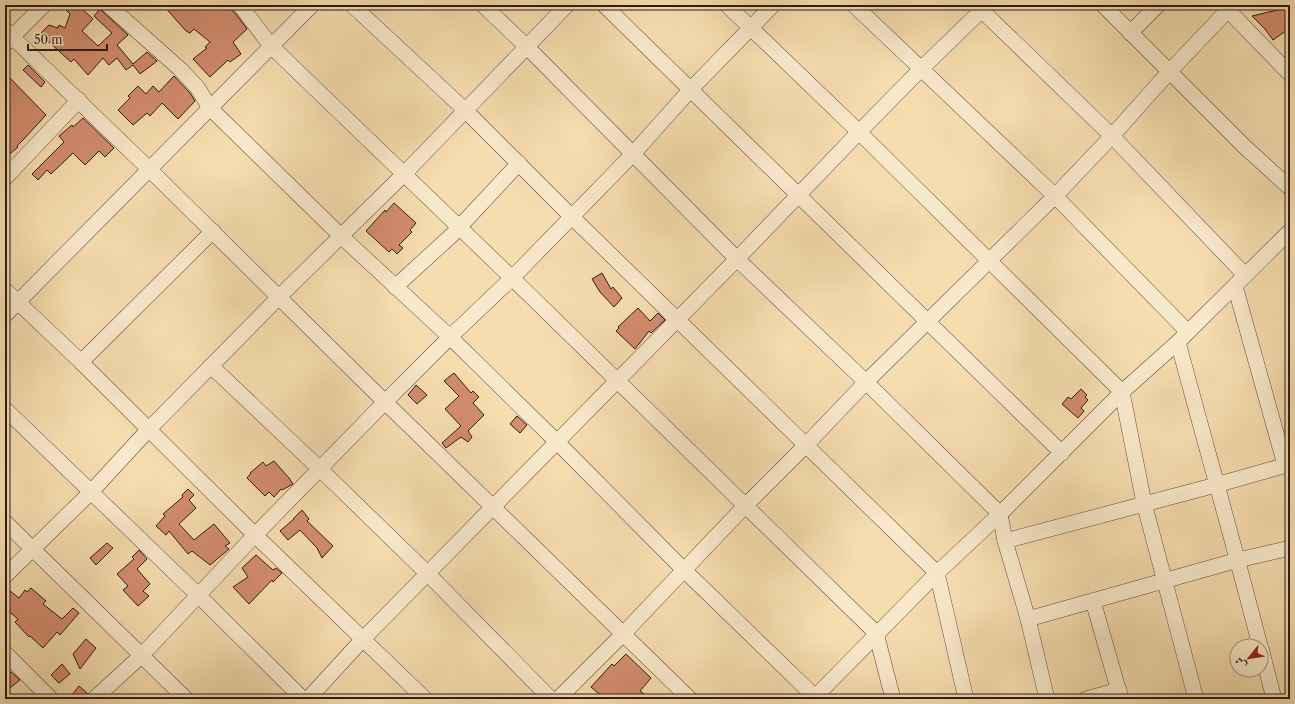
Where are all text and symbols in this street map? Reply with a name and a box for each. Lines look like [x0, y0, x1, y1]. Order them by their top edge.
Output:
scale bar [28, 26, 107, 52]
text: 50 m [34, 32, 63, 47]
north arrow [1229, 638, 1269, 678]
text: ش [1232, 655, 1249, 671]

